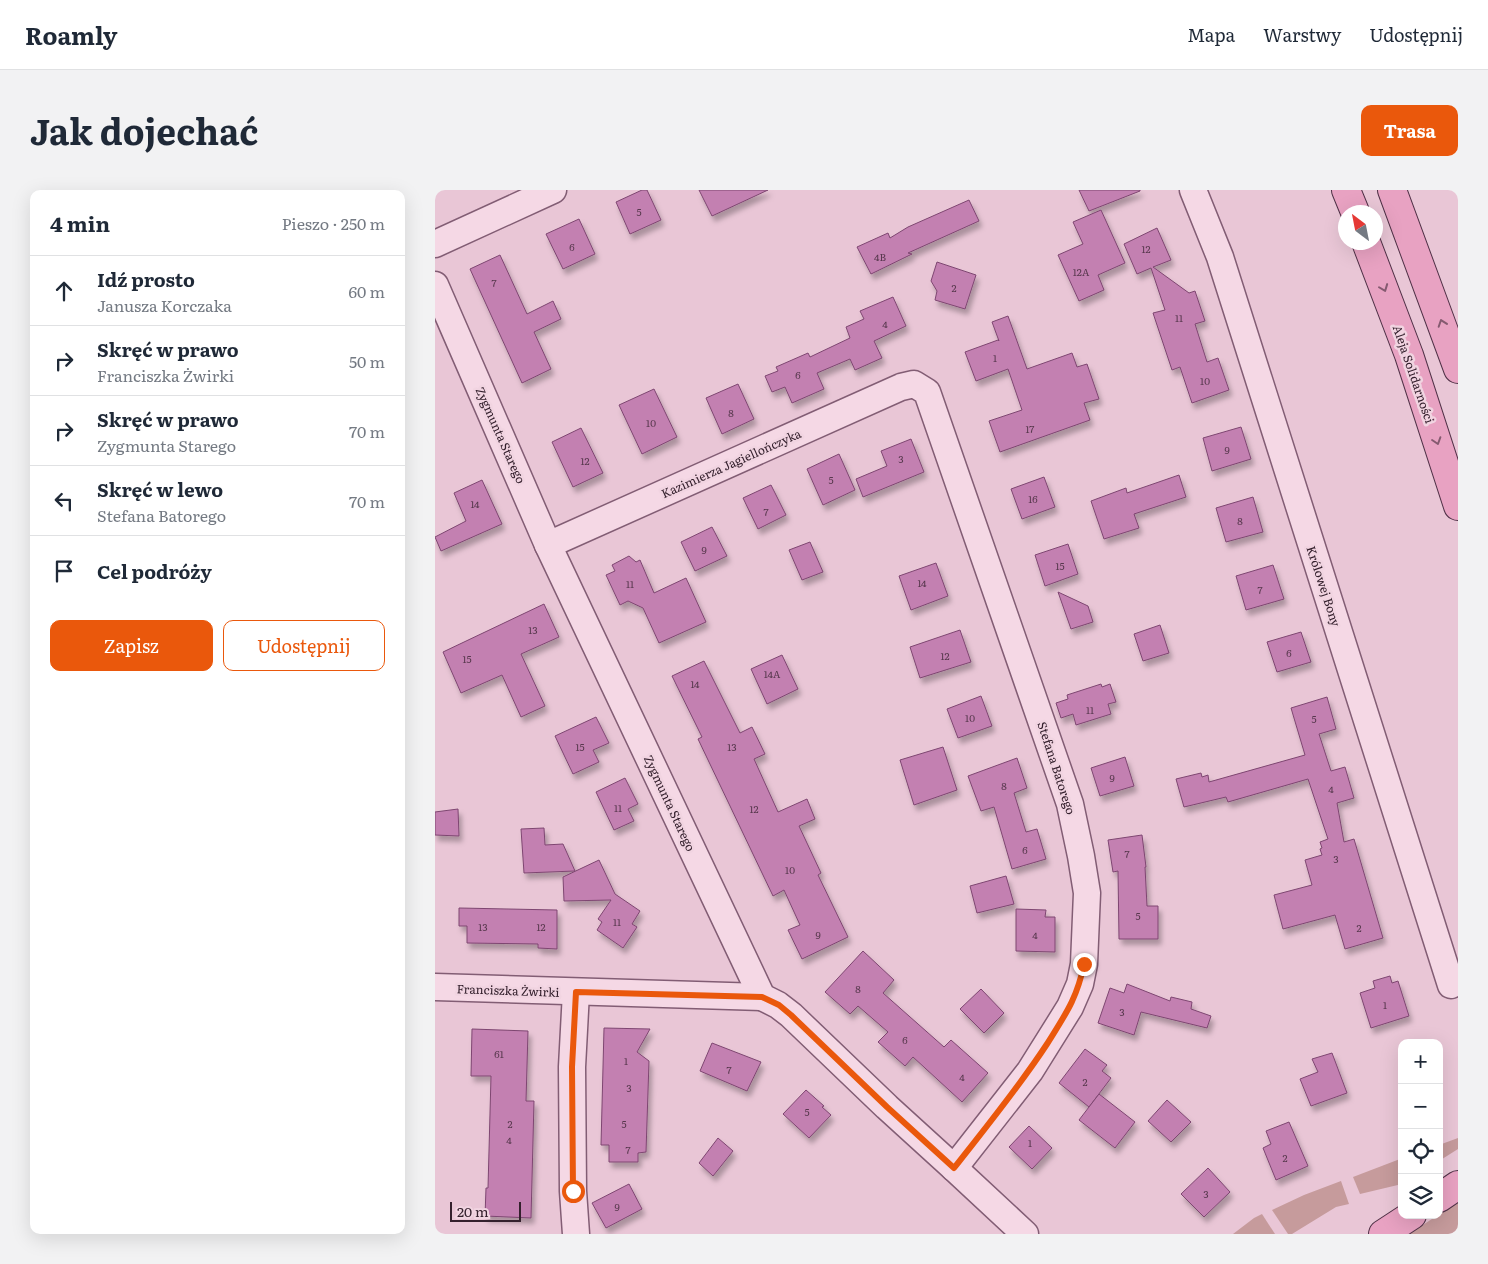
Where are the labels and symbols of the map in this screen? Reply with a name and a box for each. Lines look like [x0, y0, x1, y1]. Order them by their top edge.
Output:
house number: 5 [636, 204, 642, 219]
north arrow [1338, 205, 1383, 250]
house number: 6 [569, 239, 575, 254]
house number: 12 [1141, 241, 1151, 256]
house number: 4B [874, 249, 886, 264]
house number: 12A [1073, 264, 1090, 279]
house number: 7 [491, 275, 497, 290]
house number: 2 [951, 280, 957, 295]
one-way arrow [1378, 283, 1388, 292]
house number: 11 [1175, 310, 1183, 325]
house number: 4 [882, 316, 888, 331]
one-way arrow [1438, 320, 1448, 328]
street label: Aleja Solidarności [1389, 322, 1439, 426]
house number: 1 [993, 350, 997, 365]
house number: 6 [795, 367, 801, 382]
house number: 10 [1200, 373, 1210, 388]
street label: Zygmunta Starego [472, 384, 530, 486]
house number: 8 [728, 405, 734, 420]
house number: 10 [646, 415, 656, 430]
house number: 17 [1026, 421, 1034, 436]
street label: Kazimierza Jagiellończyka [658, 424, 804, 502]
one-way arrow [1431, 437, 1441, 445]
house number: 9 [1224, 442, 1230, 457]
house number: 3 [898, 451, 904, 466]
house number: 12 [580, 453, 590, 468]
house number: 5 [828, 472, 834, 487]
house number: 16 [1028, 491, 1038, 506]
house number: 14 [470, 496, 480, 511]
house number: 7 [763, 504, 769, 519]
house number: 8 [1237, 513, 1243, 528]
house number: 9 [701, 542, 707, 557]
street label: Królowej Bony [1302, 543, 1346, 629]
house number: 15 [1055, 558, 1065, 573]
house number: 14 [917, 575, 927, 590]
house number: 11 [626, 576, 634, 591]
house number: 7 [1257, 582, 1263, 597]
house number: 13 [528, 622, 538, 637]
house number: 6 [1286, 645, 1292, 660]
house number: 12 [940, 648, 950, 663]
house number: 15 [462, 651, 472, 666]
house number: 14A [764, 666, 781, 681]
house number: 14 [690, 676, 700, 691]
house number: 11 [1086, 702, 1094, 717]
house number: 10 [965, 710, 975, 725]
house number: 5 [1311, 711, 1317, 726]
street label: Stefana Batorego [1033, 719, 1081, 817]
house number: 15 [575, 739, 585, 754]
house number: 13 [727, 739, 737, 754]
street label: Zygmunta Starego [640, 752, 700, 854]
house number: 9 [1109, 770, 1115, 785]
house number: 8 [1001, 778, 1007, 793]
house number: 4 [1328, 781, 1334, 796]
house number: 11 [614, 800, 622, 815]
house number: 12 [749, 801, 759, 816]
house number: 6 [1022, 842, 1028, 857]
house number: 7 [1124, 846, 1130, 861]
house number: 3 [1333, 851, 1339, 866]
house number: 10 [785, 862, 795, 877]
house number: 5 [1135, 908, 1141, 923]
house number: 11 [613, 914, 621, 929]
house number: 13 [478, 919, 488, 934]
house number: 12 [536, 919, 546, 934]
house number: 2 [1356, 920, 1362, 935]
house number: 9 [815, 927, 821, 942]
house number: 4 [1032, 927, 1038, 942]
route end [1073, 953, 1096, 976]
street label: Franciszka Żwirki [456, 979, 560, 1001]
house number: 8 [855, 981, 861, 996]
house number: 1 [1383, 997, 1387, 1012]
house number: 3 [1119, 1004, 1125, 1019]
house number: 6 [902, 1032, 908, 1047]
house number: 61 [494, 1046, 504, 1061]
house number: 1 [624, 1053, 628, 1068]
house number: 7 [726, 1062, 732, 1077]
house number: 4 [959, 1069, 965, 1084]
house number: 2 [1082, 1074, 1088, 1089]
house number: 3 [626, 1080, 632, 1095]
house number: 5 [804, 1104, 810, 1119]
house number: 2 [507, 1116, 513, 1131]
house number: 5 [621, 1116, 627, 1131]
house number: 4 [506, 1132, 512, 1147]
house number: 1 [1028, 1135, 1032, 1150]
house number: 7 [625, 1142, 631, 1157]
house number: 2 [1282, 1150, 1288, 1165]
route start [562, 1180, 585, 1203]
house number: 3 [1203, 1186, 1209, 1201]
scale bar [450, 1199, 521, 1222]
house number: 9 [614, 1199, 620, 1214]

